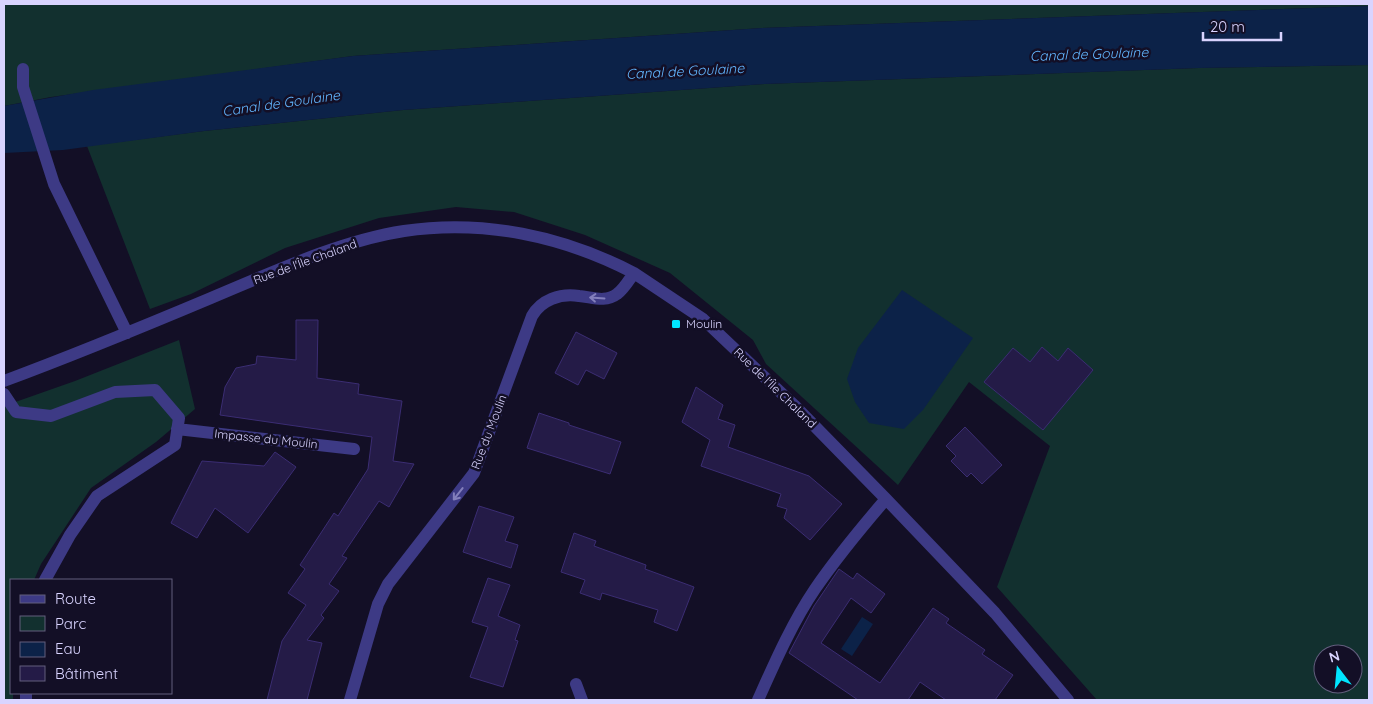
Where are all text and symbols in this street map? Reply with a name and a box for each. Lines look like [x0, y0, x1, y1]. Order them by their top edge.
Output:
scale bar [1203, 10, 1280, 42]
text: 20 m [1210, 17, 1245, 36]
water label: Canal de Goulaine [1030, 43, 1150, 65]
water label: Canal de Goulaine [625, 59, 746, 83]
water label: Canal de Goulaine [221, 86, 342, 120]
street label: Rue de l'Île Chaland [251, 236, 359, 287]
one-way arrow [589, 293, 605, 303]
place label: Moulin [686, 316, 722, 331]
marker: Moulin [670, 318, 682, 330]
street label: Rue de l'Île Chaland [731, 344, 820, 431]
street label: Rue du Moulin [467, 392, 510, 471]
street label: Impasse du Moulin [214, 426, 318, 451]
one-way arrow [452, 487, 463, 500]
legend [10, 579, 172, 694]
text: Route [55, 589, 96, 608]
text: Parc [55, 614, 86, 633]
text: Eau [55, 639, 81, 658]
north arrow [1313, 644, 1363, 694]
text: N [1327, 646, 1342, 667]
text: Bâtiment [55, 664, 118, 683]

